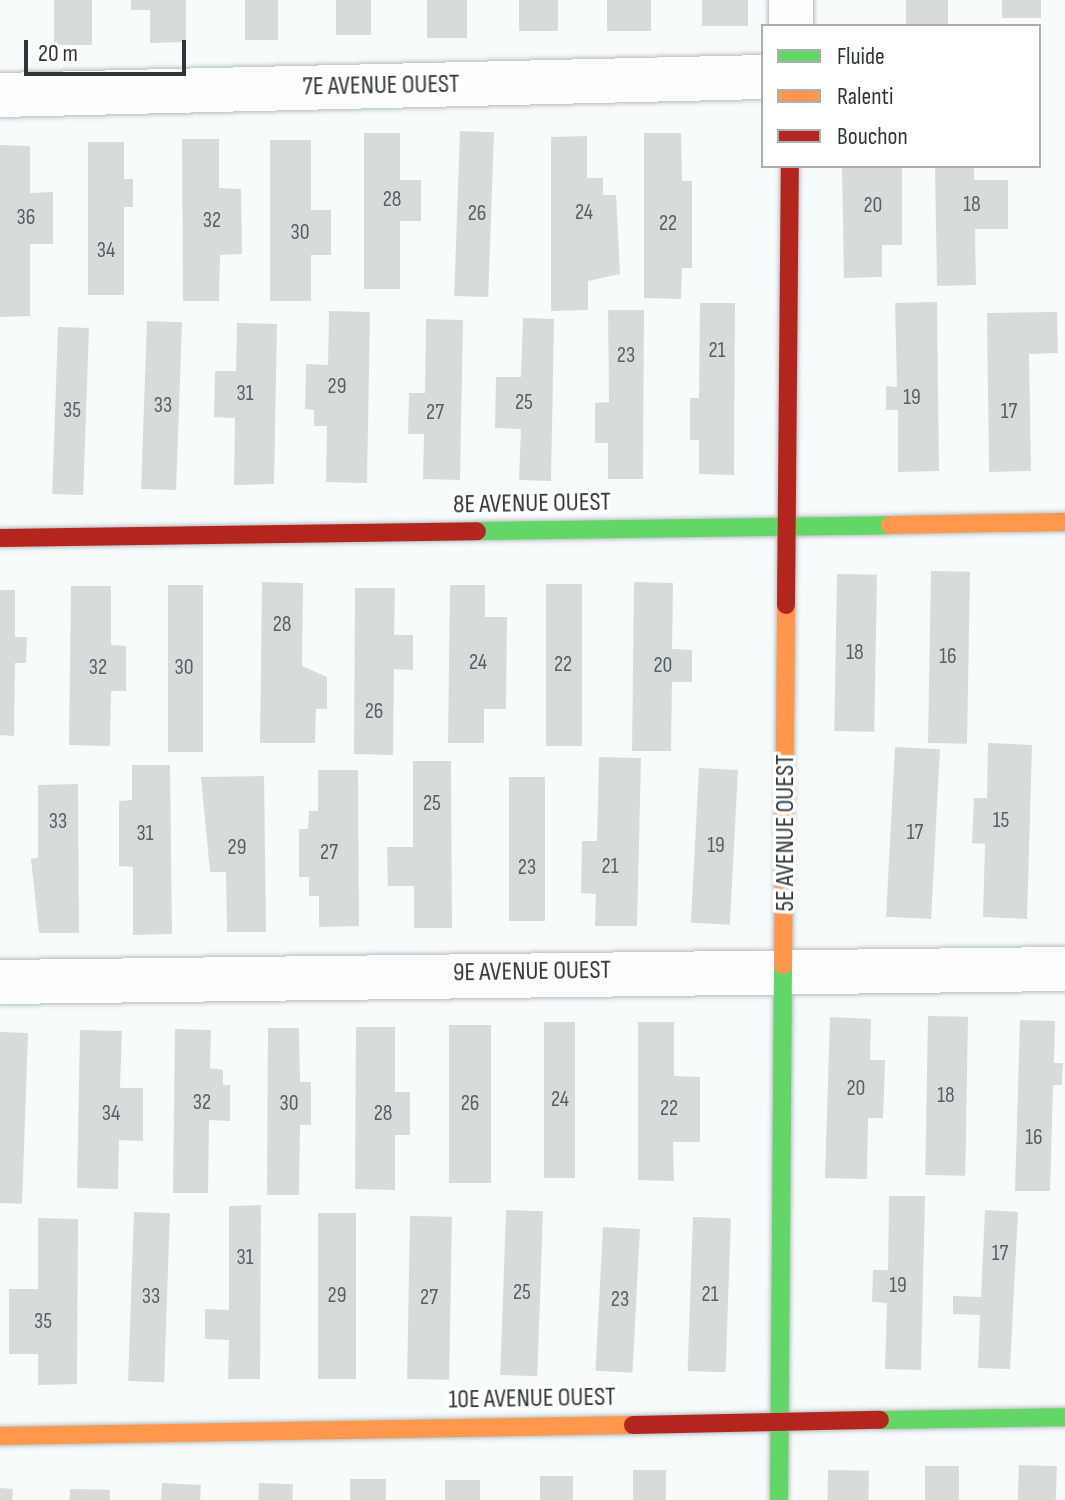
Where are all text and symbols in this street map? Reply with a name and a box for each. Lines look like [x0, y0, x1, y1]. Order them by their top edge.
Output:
scale bar [28, 24, 190, 74]
legend [761, 24, 1041, 168]
text: 20 m [38, 39, 78, 68]
text: Fluide [837, 42, 885, 71]
street label: 7E AVENUE OUEST [302, 69, 460, 103]
text: Ralenti [837, 82, 893, 111]
text: Bouchon [837, 122, 908, 151]
house number: 28 [383, 187, 401, 213]
house number: 18 [963, 192, 981, 218]
house number: 20 [864, 193, 882, 219]
house number: 24 [575, 200, 593, 226]
house number: 26 [468, 201, 486, 227]
house number: 36 [17, 205, 35, 231]
house number: 32 [203, 208, 221, 234]
house number: 22 [659, 211, 677, 237]
house number: 30 [290, 220, 310, 246]
house number: 34 [97, 238, 115, 264]
house number: 21 [709, 338, 725, 364]
house number: 23 [617, 343, 635, 369]
house number: 29 [328, 374, 346, 400]
house number: 31 [237, 381, 253, 407]
house number: 19 [903, 385, 921, 411]
house number: 25 [515, 390, 533, 416]
house number: 33 [154, 393, 172, 419]
house number: 35 [63, 398, 81, 424]
house number: 17 [1001, 399, 1017, 425]
house number: 27 [426, 400, 444, 426]
street label: 8E AVENUE OUEST [453, 487, 611, 521]
house number: 28 [273, 612, 291, 638]
house number: 18 [846, 640, 864, 666]
house number: 16 [939, 644, 957, 670]
house number: 24 [469, 650, 487, 676]
house number: 22 [554, 652, 572, 678]
house number: 20 [654, 653, 672, 679]
house number: 32 [89, 655, 107, 681]
house number: 30 [174, 655, 194, 681]
house number: 26 [365, 699, 383, 725]
street label: 5E AVENUE OUEST [770, 755, 802, 911]
house number: 25 [423, 791, 441, 817]
house number: 15 [993, 808, 1009, 834]
house number: 33 [49, 809, 67, 835]
house number: 17 [907, 820, 923, 846]
house number: 31 [137, 821, 153, 847]
house number: 19 [707, 833, 725, 859]
house number: 29 [228, 835, 246, 861]
house number: 27 [320, 840, 338, 866]
house number: 21 [602, 854, 618, 880]
house number: 23 [518, 855, 536, 881]
street label: 9E AVENUE OUEST [453, 955, 611, 989]
house number: 20 [847, 1076, 865, 1102]
house number: 18 [937, 1083, 955, 1109]
house number: 24 [551, 1087, 569, 1113]
house number: 32 [193, 1090, 211, 1116]
house number: 30 [279, 1091, 299, 1117]
house number: 26 [461, 1091, 479, 1117]
house number: 22 [660, 1096, 678, 1122]
house number: 34 [102, 1101, 120, 1127]
house number: 28 [374, 1101, 392, 1127]
house number: 16 [1025, 1125, 1043, 1151]
house number: 17 [992, 1241, 1008, 1267]
house number: 31 [237, 1245, 253, 1271]
house number: 19 [889, 1273, 907, 1299]
house number: 25 [513, 1280, 531, 1306]
house number: 21 [702, 1282, 718, 1308]
house number: 29 [328, 1283, 346, 1309]
house number: 33 [142, 1284, 160, 1310]
house number: 27 [420, 1285, 438, 1311]
house number: 23 [611, 1287, 629, 1313]
house number: 35 [34, 1309, 52, 1335]
street label: 10E AVENUE OUEST [448, 1382, 616, 1416]

